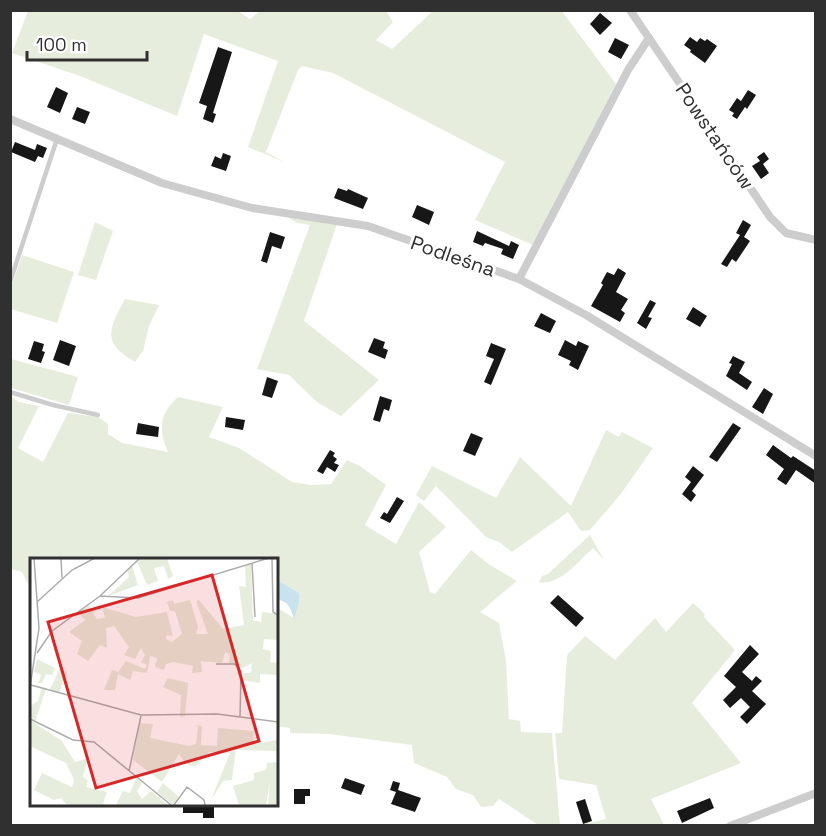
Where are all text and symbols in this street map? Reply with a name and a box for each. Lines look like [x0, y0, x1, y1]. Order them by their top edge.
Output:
scale bar [27, 24, 147, 62]
text: 100 m [36, 33, 87, 56]
street label: Powstańców [670, 78, 760, 194]
street label: Podleśna [407, 229, 499, 283]
inset map [30, 558, 278, 806]

